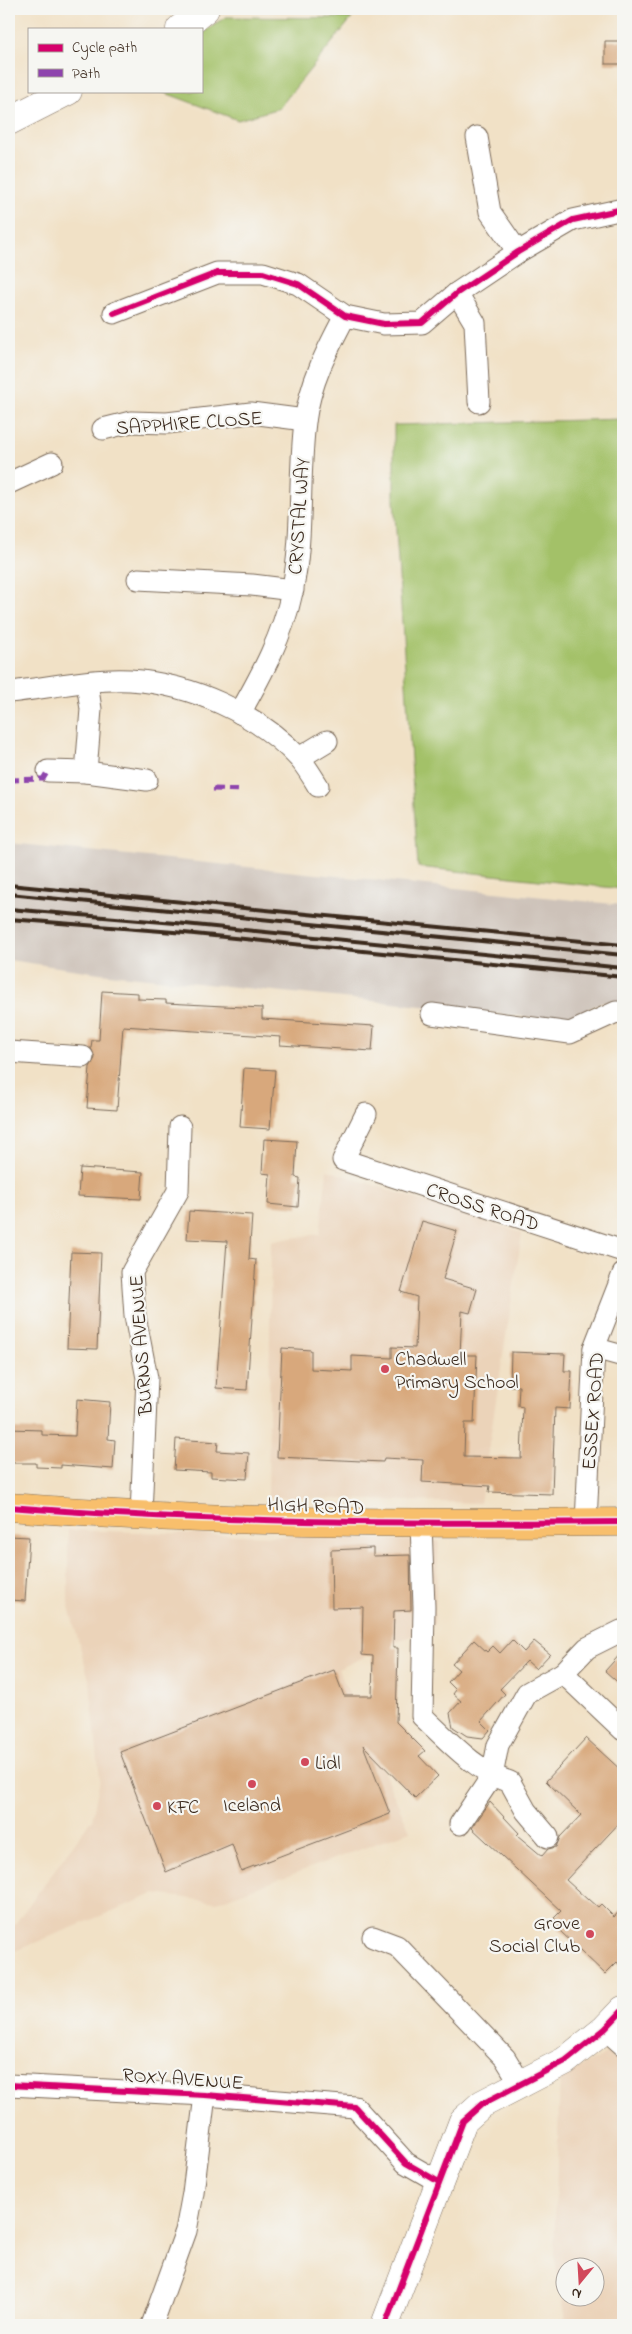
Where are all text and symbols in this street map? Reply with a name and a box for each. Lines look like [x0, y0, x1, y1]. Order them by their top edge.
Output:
legend [28, 28, 202, 92]
text: Cycle path [72, 37, 137, 60]
text: Path [72, 63, 100, 85]
street label: SAPPHIRE CLOSE [115, 405, 263, 444]
street label: CRYSTAL WAY [282, 457, 319, 576]
street label: CROSS ROAD [422, 1176, 543, 1240]
street label: BURNS AVENUE [123, 1274, 162, 1417]
place label: Chadwell Primary School [395, 1346, 519, 1398]
street label: ESSEX ROAD [576, 1351, 613, 1471]
marker: Chadwell Primary School [379, 1363, 391, 1375]
street label: HIGH ROAD [267, 1491, 365, 1524]
place label: Lidl [315, 1750, 341, 1779]
marker: Lidl [299, 1756, 311, 1768]
marker: Iceland [246, 1778, 258, 1790]
place label: Iceland [223, 1792, 281, 1821]
place label: KFC [167, 1794, 199, 1823]
marker: KFC [151, 1800, 163, 1812]
place label: Grove Social Club [489, 1910, 580, 1962]
marker: Grove Social Club [584, 1928, 596, 1940]
street label: ROXY AVENUE [121, 2062, 244, 2099]
north arrow [554, 2256, 604, 2306]
text: N [569, 2281, 584, 2304]

